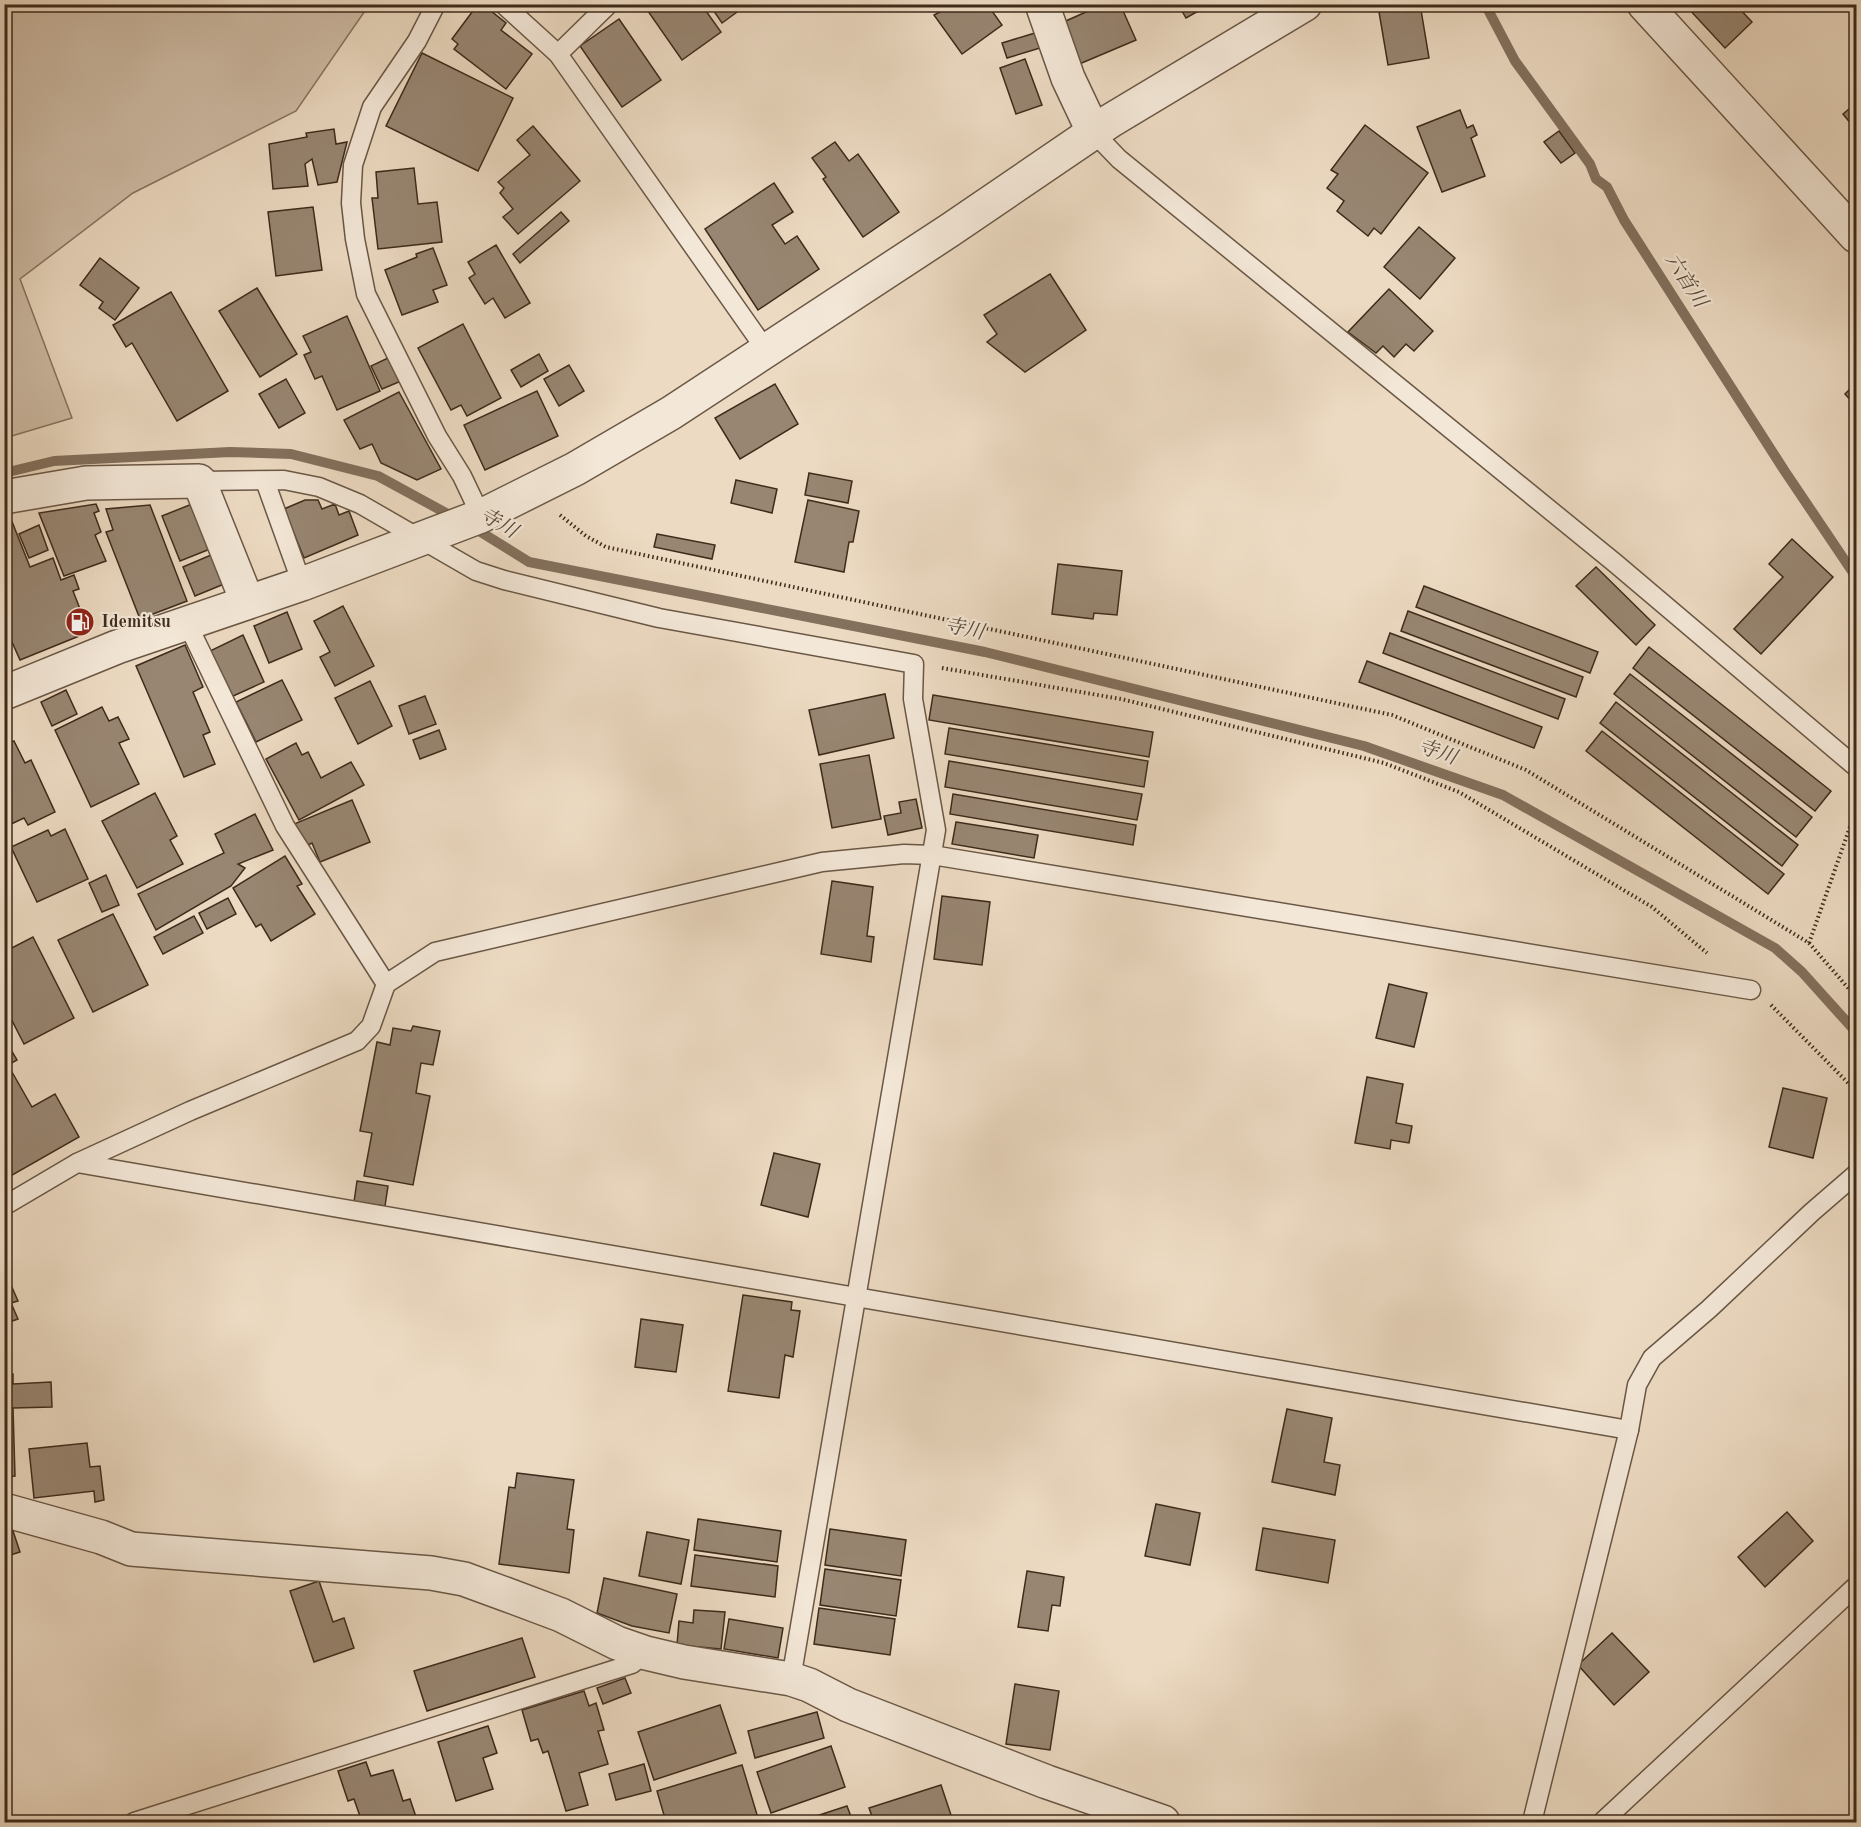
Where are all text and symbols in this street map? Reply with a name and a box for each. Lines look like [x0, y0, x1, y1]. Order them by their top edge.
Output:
water label: 六首川 [1660, 249, 1712, 313]
water label: 寺川 [476, 504, 523, 544]
fuel station icon: Idemitsu [64, 606, 96, 638]
place label: Idemitsu [101, 613, 171, 631]
water label: 寺川 [942, 614, 988, 644]
water label: 寺川 [1415, 735, 1462, 770]

